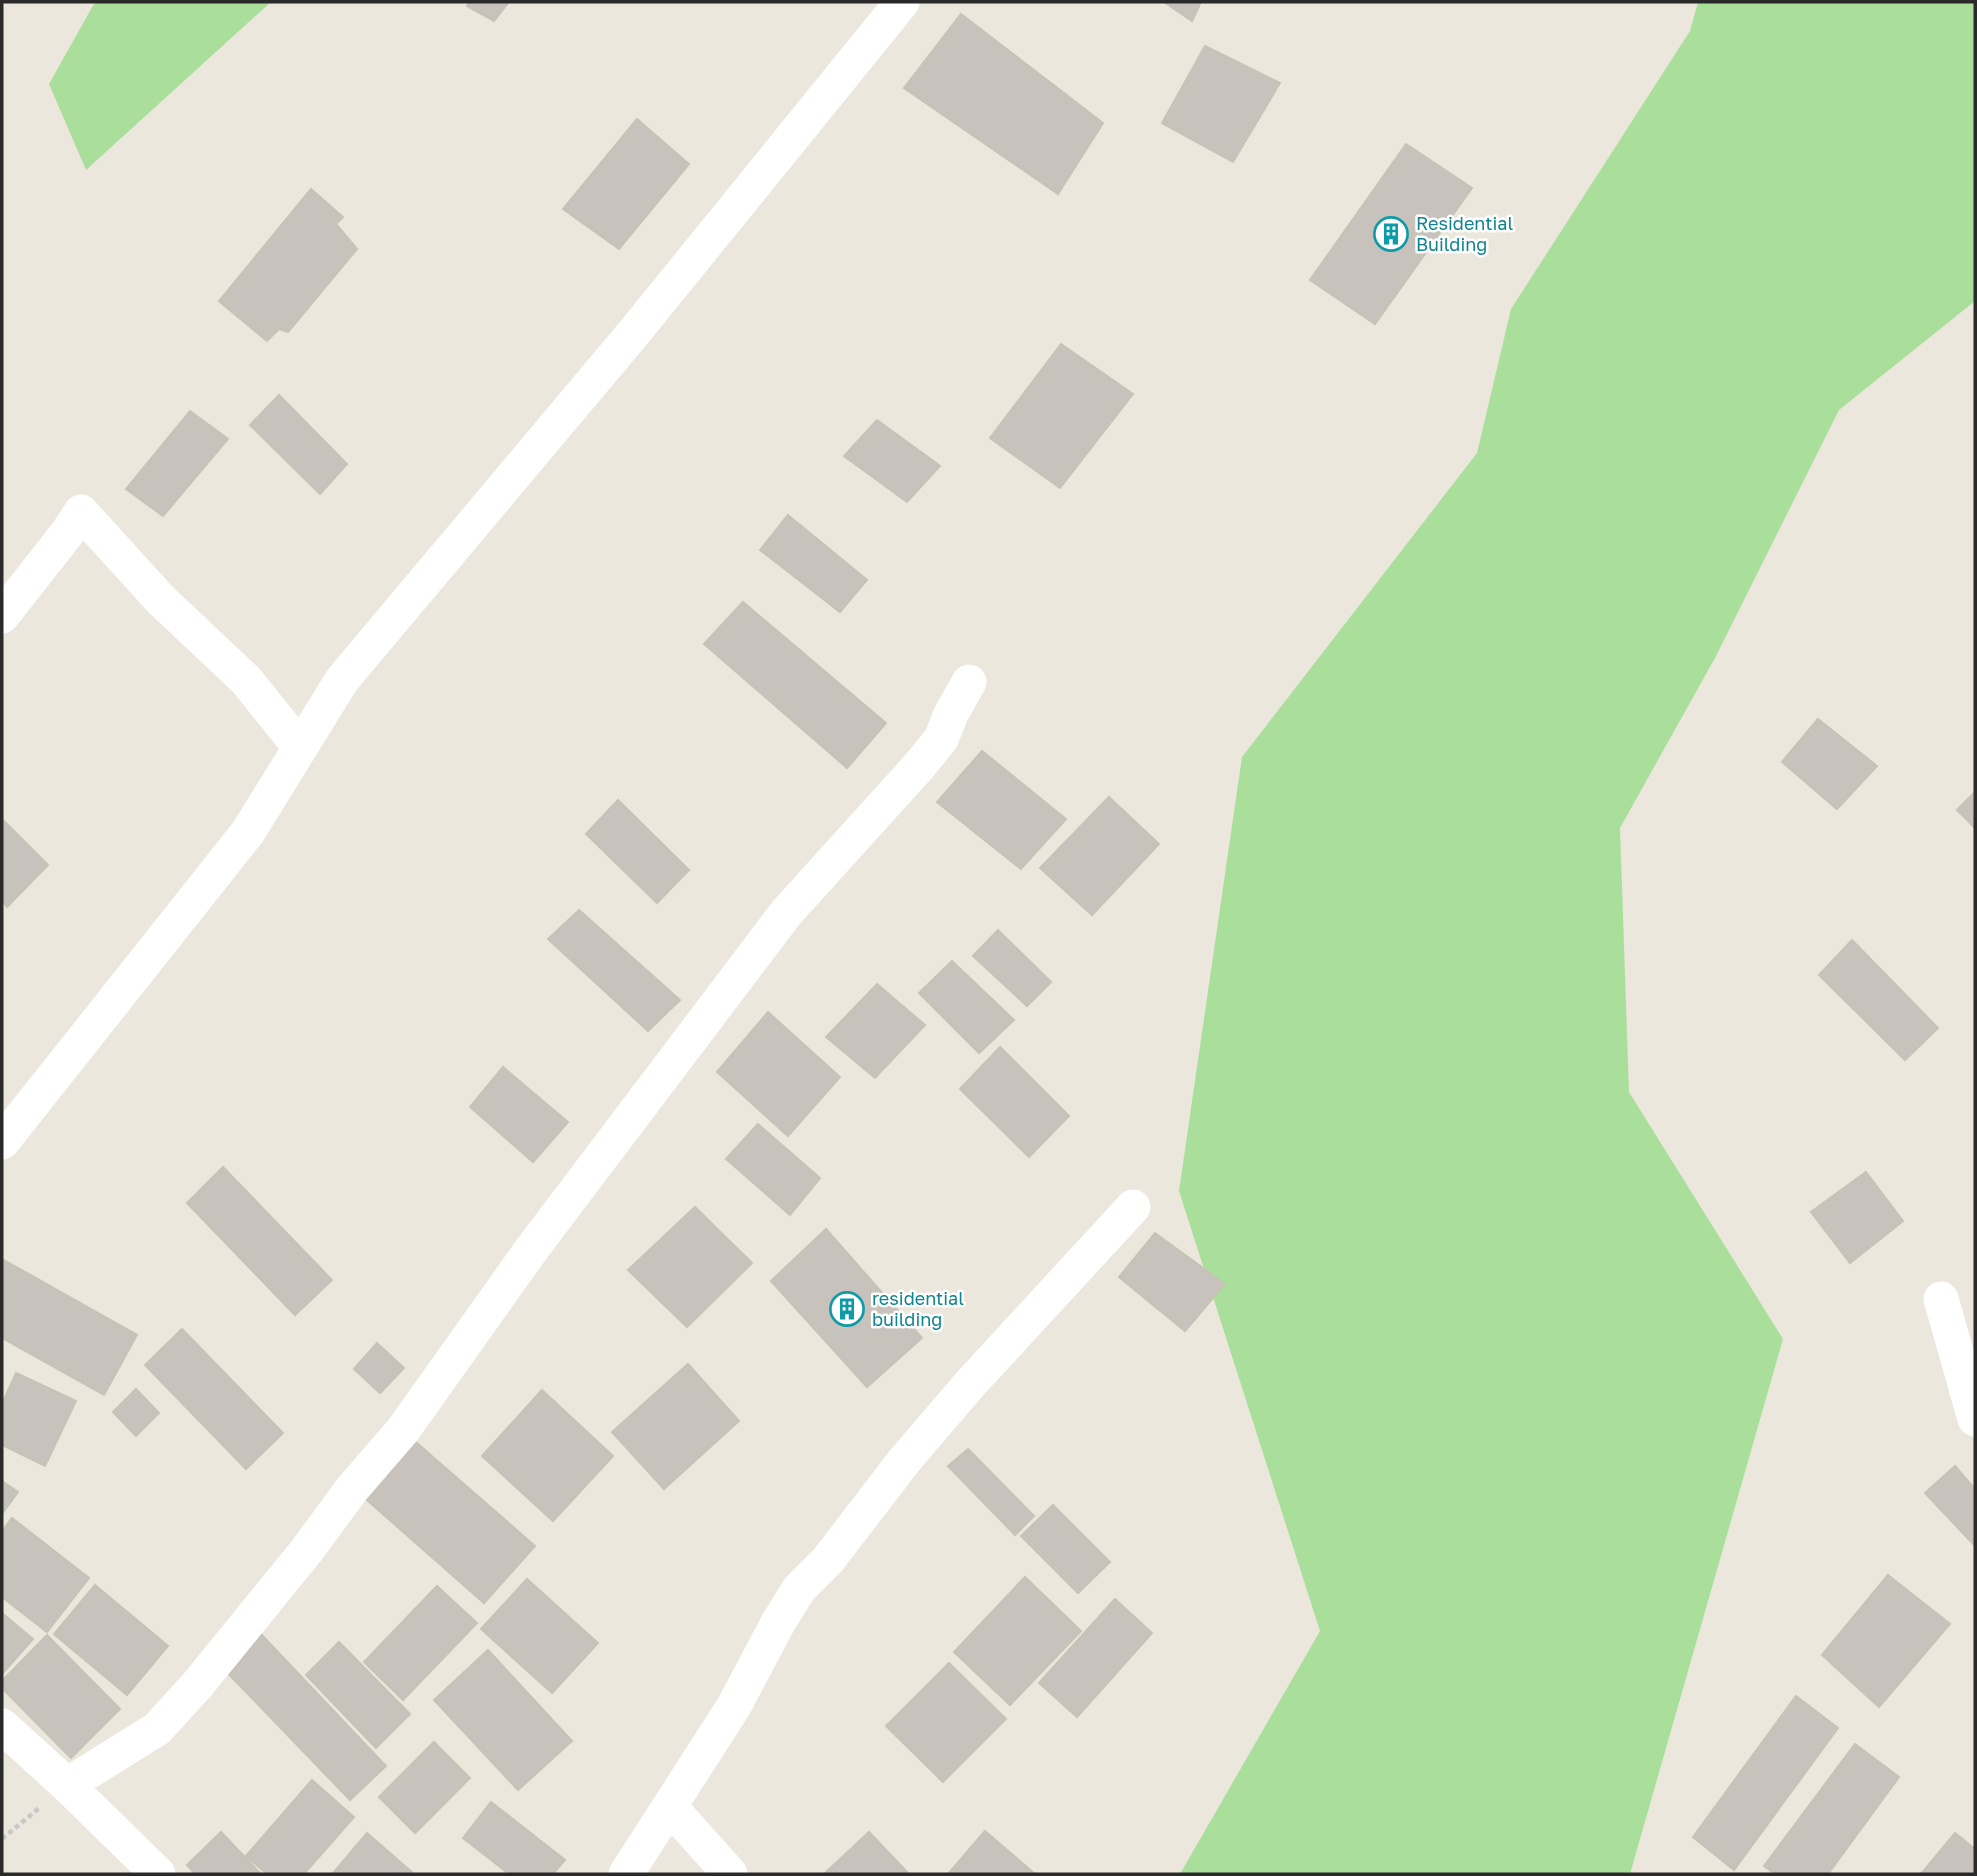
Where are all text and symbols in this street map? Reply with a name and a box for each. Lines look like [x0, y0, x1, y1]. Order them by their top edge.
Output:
place label: Residential Building [1416, 212, 1513, 255]
building icon: Residential Building [1372, 215, 1410, 253]
place label: residential building [872, 1287, 964, 1330]
building icon: residential building [828, 1290, 866, 1328]

